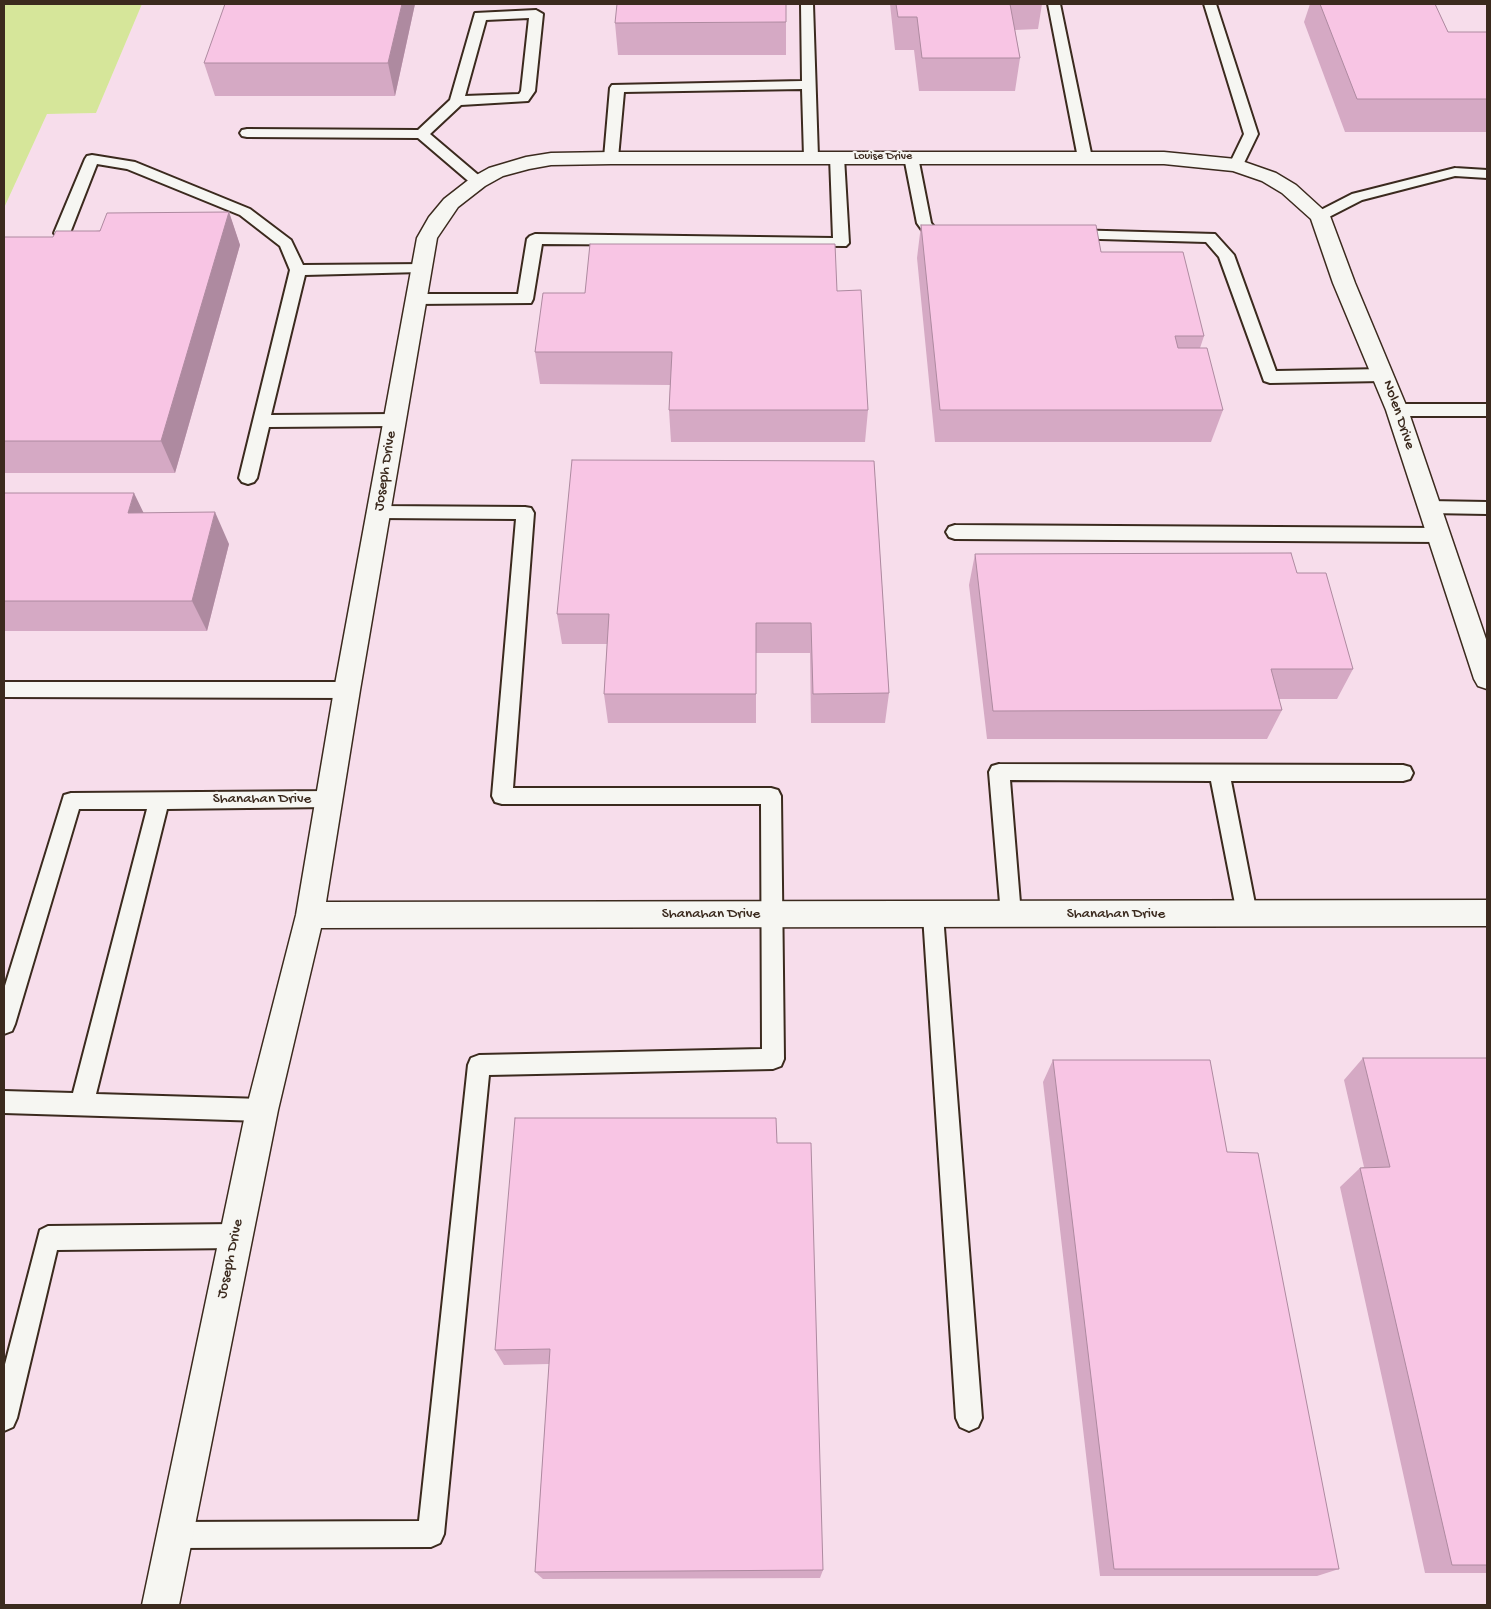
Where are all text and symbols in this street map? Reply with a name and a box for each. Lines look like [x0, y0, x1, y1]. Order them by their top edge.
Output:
street label: Louise Drive [854, 150, 912, 164]
street label: Nolen Drive [1378, 378, 1418, 452]
street label: Joseph Drive [371, 430, 401, 512]
street label: Shanahan Drive [213, 791, 311, 809]
street label: Shanahan Drive [662, 906, 760, 924]
street label: Shanahan Drive [1067, 906, 1165, 924]
street label: Joseph Drive [214, 1218, 248, 1300]

